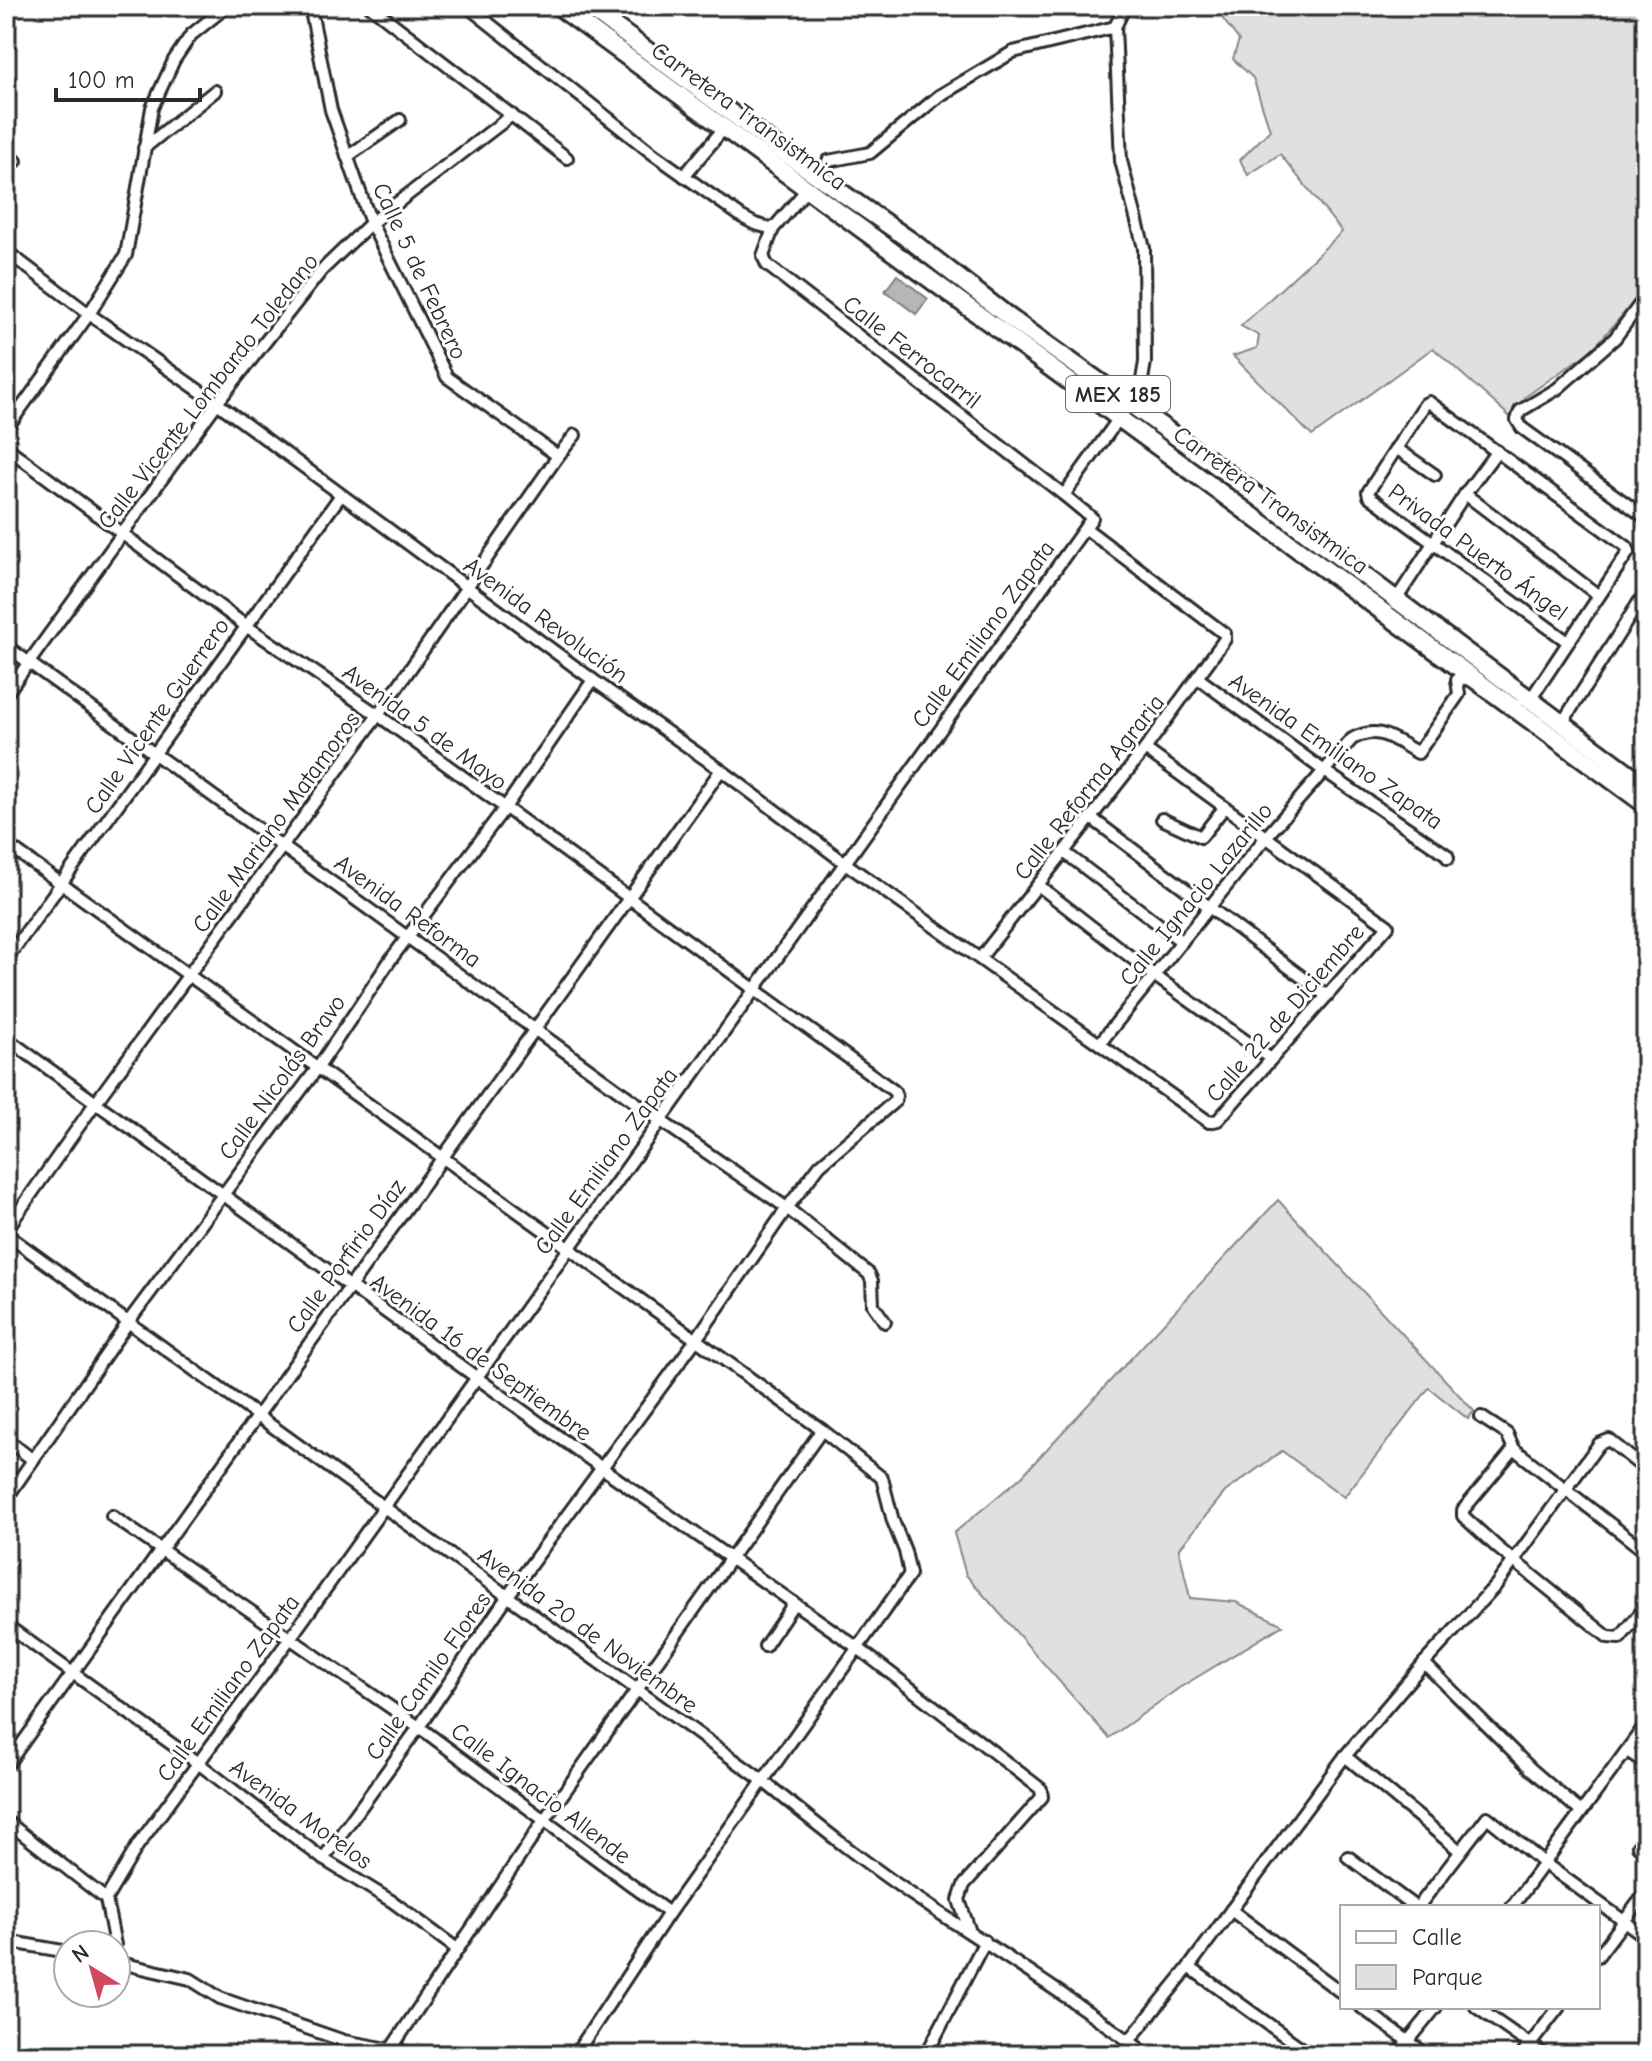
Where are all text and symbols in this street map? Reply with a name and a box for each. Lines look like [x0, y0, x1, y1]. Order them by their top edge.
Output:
street label: Carretera Transistmica [646, 36, 852, 196]
scale bar [56, 52, 200, 102]
text: 100 m [68, 66, 135, 94]
street label: Calle 5 de Febrero [367, 178, 473, 364]
street label: Calle Vicente Lombardo Toledano [92, 248, 324, 534]
street label: Calle Ferrocarril [837, 289, 987, 415]
road number: MEX 185 [1066, 376, 1170, 412]
street label: Carretera Transistmica [1168, 420, 1374, 580]
street label: Privada Puerto Ángel [1383, 478, 1573, 626]
street label: Calle Emiliano Zapata [906, 535, 1060, 733]
street label: Avenida Revolución [458, 551, 634, 689]
street label: Calle Vicente Guerrero [79, 613, 235, 819]
street label: Avenida 5 de Mayo [337, 658, 513, 796]
street label: Avenida Emiliano Zapata [1224, 667, 1448, 835]
street label: Calle Reforma Agraria [1008, 689, 1170, 885]
street label: Calle Mariano Matamoros [186, 706, 366, 938]
street label: Calle Ignacio Lazarillo [1114, 797, 1278, 991]
street label: Avenida Reforma [329, 848, 487, 974]
street label: Calle 22 de Diciembre [1200, 918, 1370, 1108]
street label: Calle Nicolás Bravo [213, 989, 351, 1165]
street label: Calle Emiliano Zapata [529, 1062, 683, 1260]
street label: Calle Porfirio Díaz [281, 1173, 412, 1338]
street label: Avenida 16 de Septiembre [365, 1267, 597, 1447]
street label: Avenida 20 de Noviembre [473, 1541, 703, 1719]
street label: Calle Camilo Flores [359, 1586, 497, 1766]
street label: Calle Emiliano Zapata [151, 1589, 305, 1787]
street label: Calle Ignacio Allende [446, 1716, 636, 1870]
street label: Avenida Morelos [224, 1753, 378, 1875]
legend [1340, 1905, 1600, 2009]
text: Calle [1412, 1923, 1462, 1951]
north arrow [52, 1929, 132, 2009]
text: N [67, 1939, 94, 1969]
text: Parque [1412, 1963, 1483, 1991]

